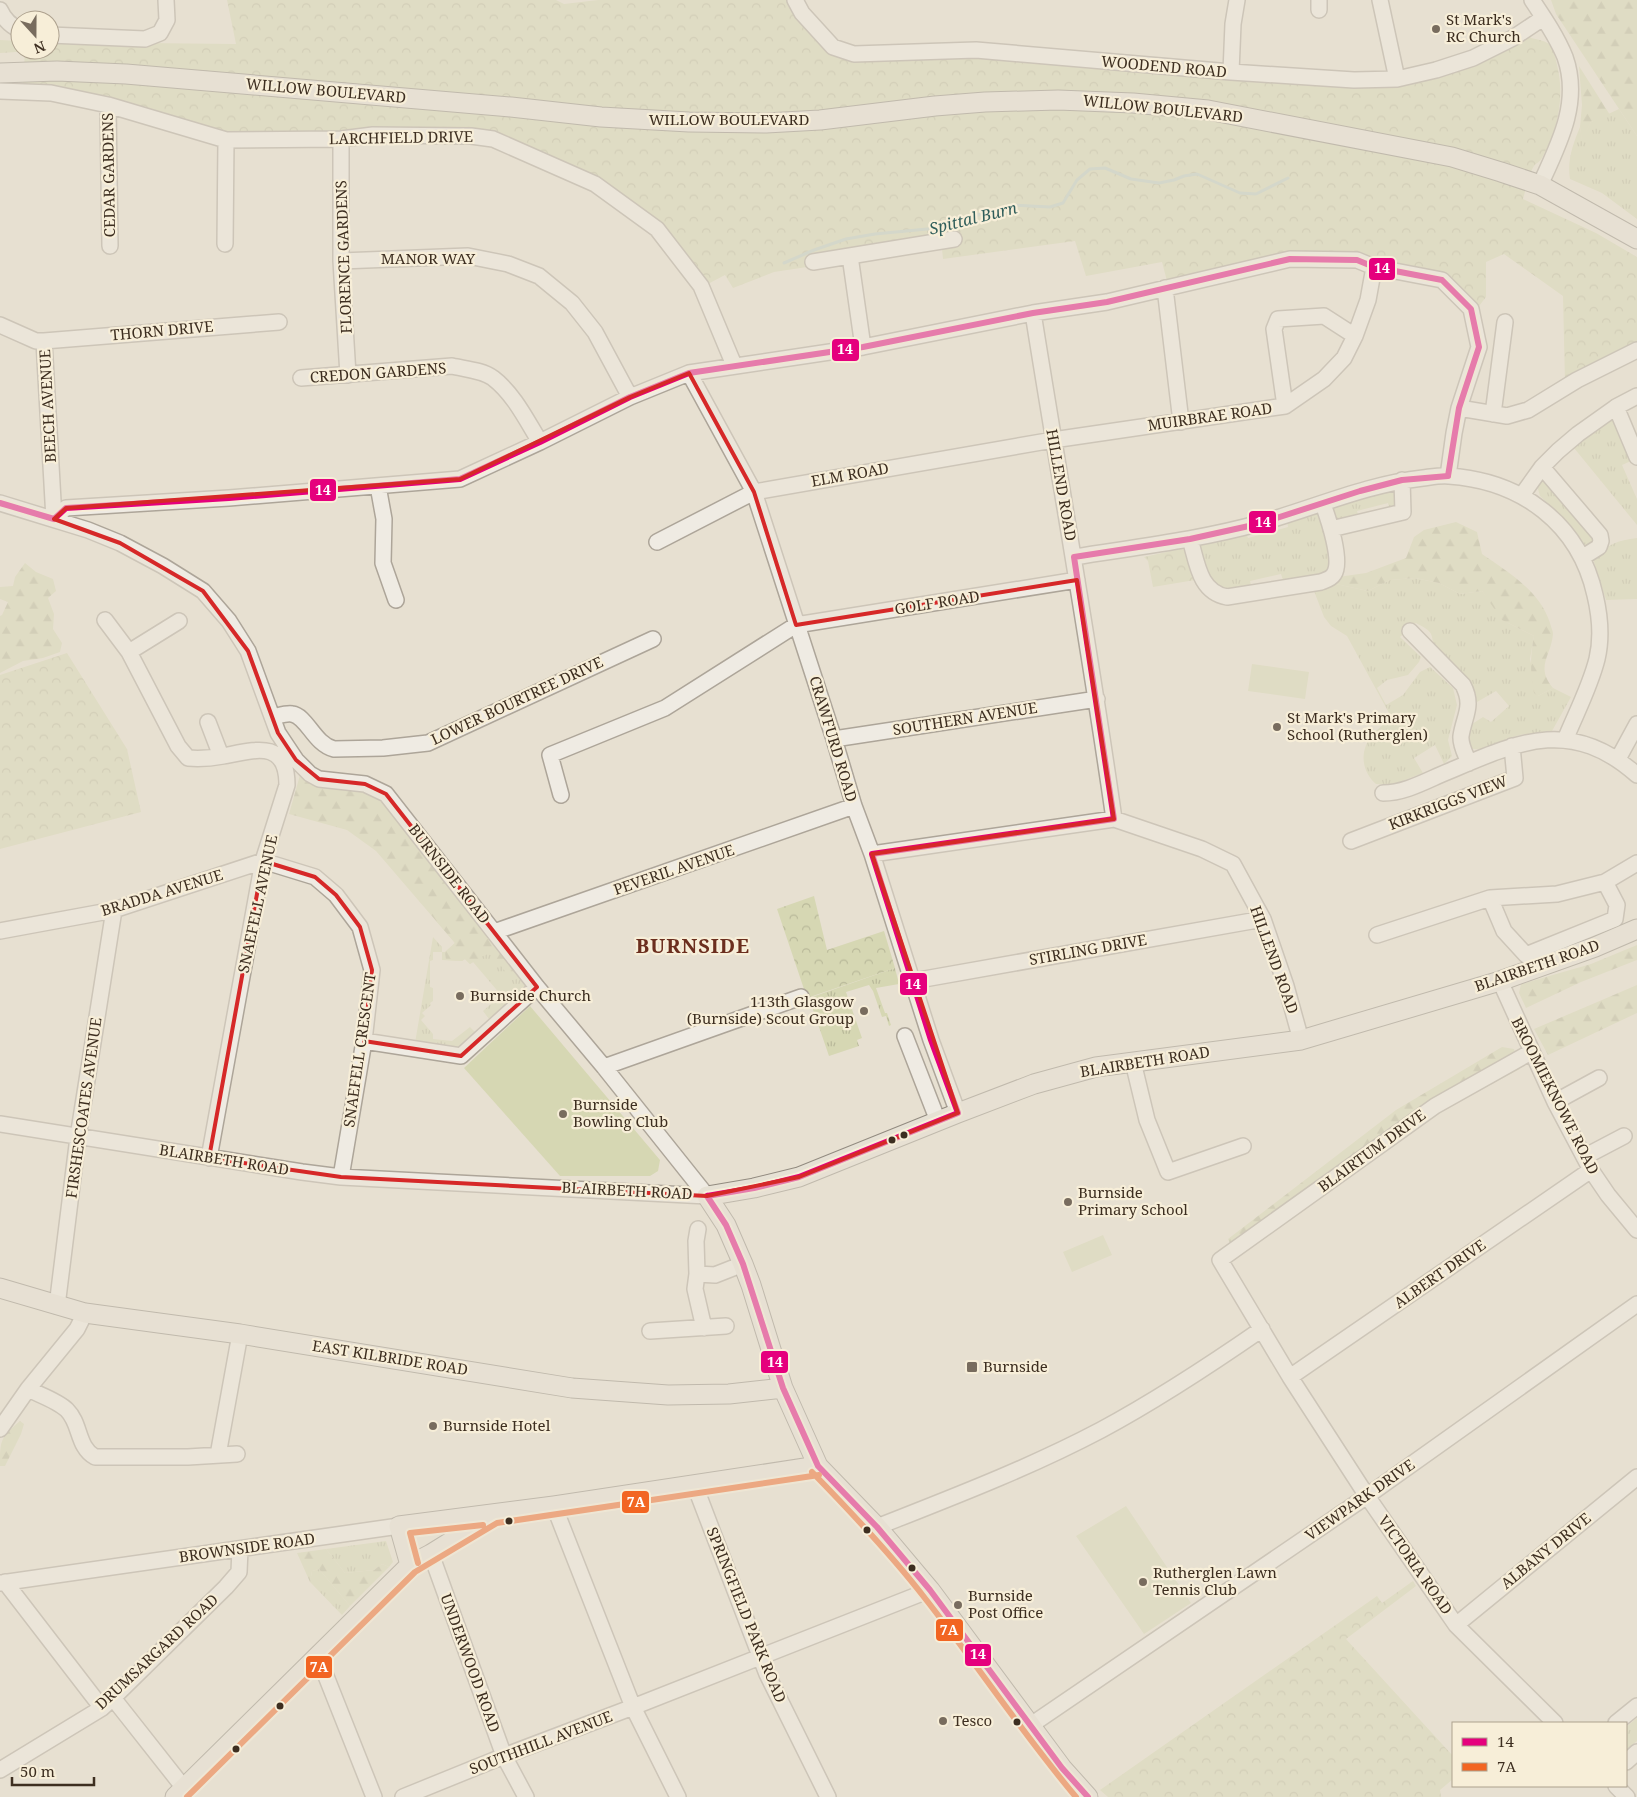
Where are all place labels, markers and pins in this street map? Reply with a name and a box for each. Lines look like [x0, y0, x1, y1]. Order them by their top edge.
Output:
place label: St Mark's RC Church [1446, 9, 1521, 46]
marker: St Mark's RC Church [1430, 23, 1442, 35]
place label: St Mark's Primary School (Rutherglen) [1287, 707, 1428, 744]
marker: St Mark's Primary School (Rutherglen) [1271, 721, 1283, 733]
place label: Burnside Church [470, 985, 591, 1005]
marker: Burnside Church [454, 990, 466, 1002]
place label: 113th Glasgow (Burnside) Scout Group [687, 991, 854, 1028]
marker: 113th Glasgow (Burnside) Scout Group [858, 1005, 870, 1017]
place label: Burnside Bowling Club [573, 1094, 668, 1131]
marker: Burnside Bowling Club [557, 1108, 569, 1120]
unlabelled marker [899, 1130, 909, 1140]
unlabelled marker [887, 1135, 897, 1145]
place label: Burnside Primary School [1078, 1182, 1188, 1219]
marker: Burnside Primary School [1062, 1196, 1074, 1208]
place label: Burnside [983, 1356, 1048, 1376]
marker: Burnside [965, 1360, 979, 1374]
place label: Burnside Hotel [443, 1415, 551, 1435]
marker: Burnside Hotel [427, 1420, 439, 1432]
unlabelled marker [504, 1516, 514, 1526]
unlabelled marker [862, 1525, 872, 1535]
place label: Rutherglen Lawn Tennis Club [1153, 1562, 1277, 1599]
unlabelled marker [907, 1563, 917, 1573]
marker: Rutherglen Lawn Tennis Club [1137, 1576, 1149, 1588]
place label: Burnside Post Office [968, 1585, 1043, 1622]
marker: Burnside Post Office [952, 1599, 964, 1611]
unlabelled marker [275, 1701, 285, 1711]
place label: Tesco [953, 1710, 992, 1730]
marker: Tesco [937, 1715, 949, 1727]
unlabelled marker [1012, 1717, 1022, 1727]
unlabelled marker [231, 1744, 241, 1754]

